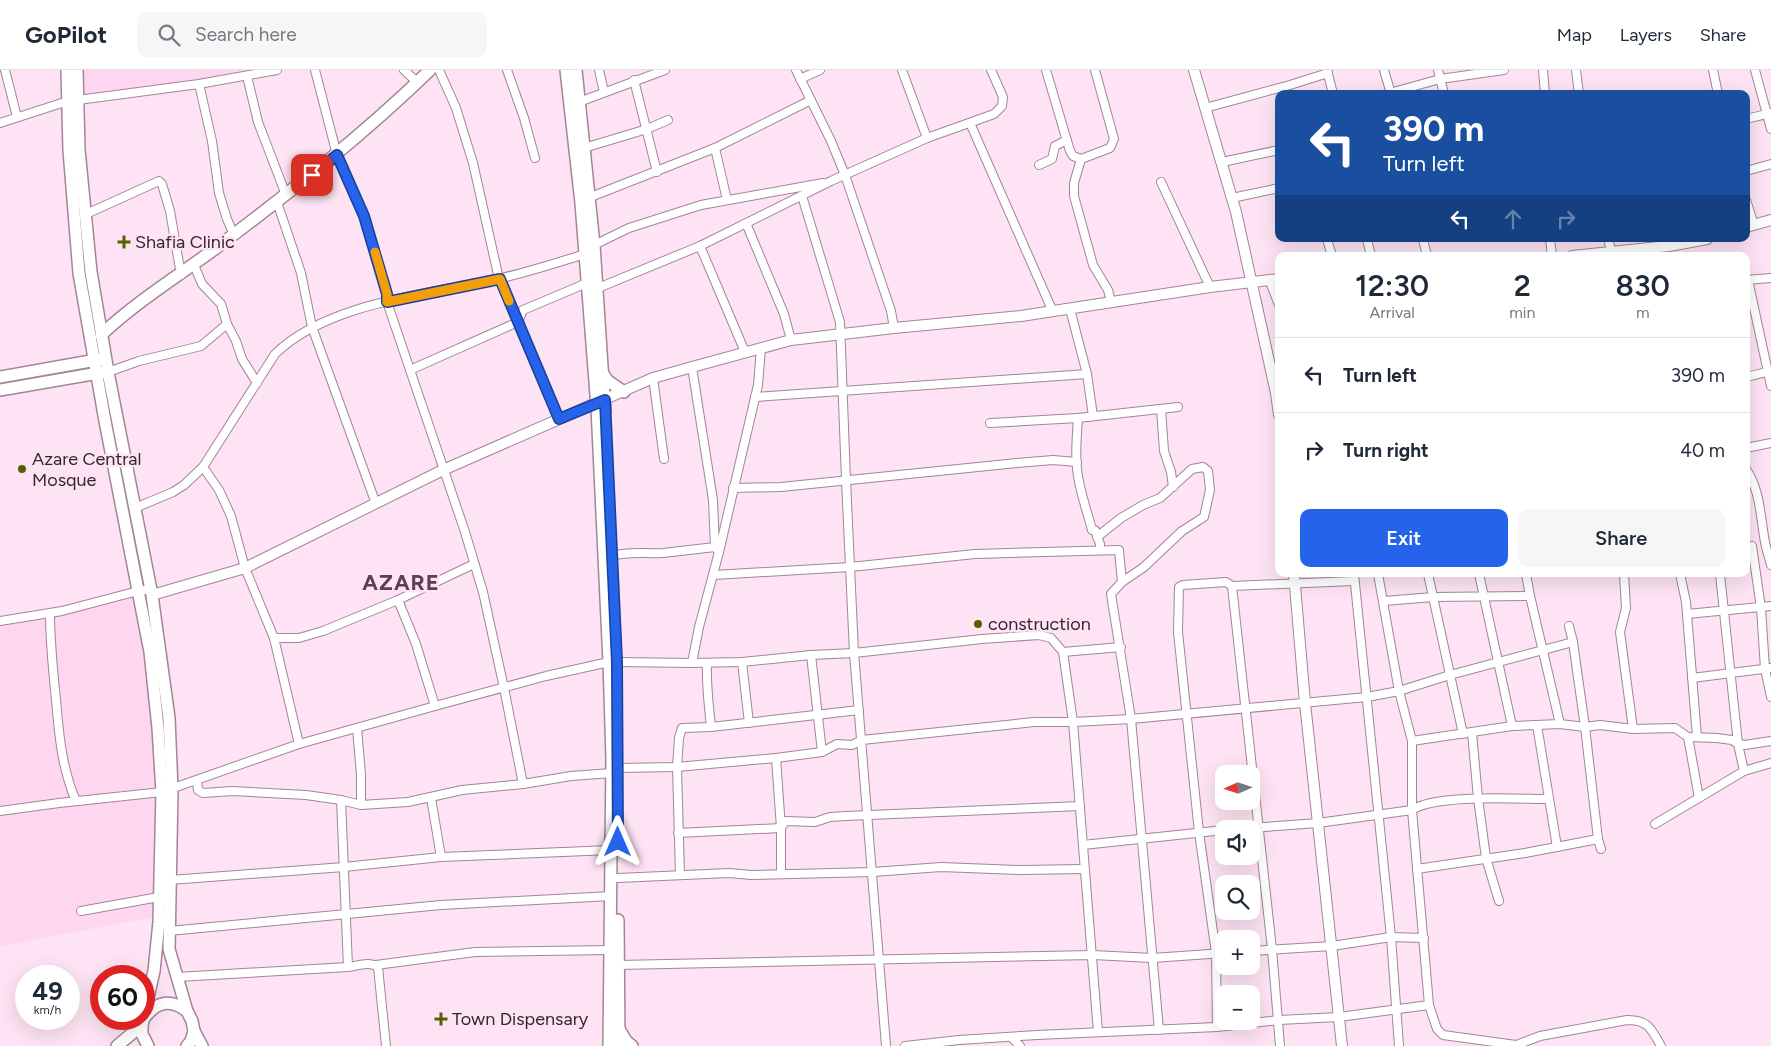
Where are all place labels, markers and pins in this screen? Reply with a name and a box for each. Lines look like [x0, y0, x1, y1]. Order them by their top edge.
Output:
pin [291, 154, 333, 196]
place label: Shafia Clinic [135, 231, 235, 253]
marker: Shafia Clinic [117, 235, 131, 249]
place label: Azare Central Mosque [32, 448, 141, 491]
marker: Azare Central Mosque [16, 463, 28, 475]
place label: construction [988, 613, 1091, 635]
marker: construction [972, 618, 984, 630]
place label: Town Dispensary [452, 1008, 589, 1030]
marker: Town Dispensary [434, 1012, 448, 1026]

